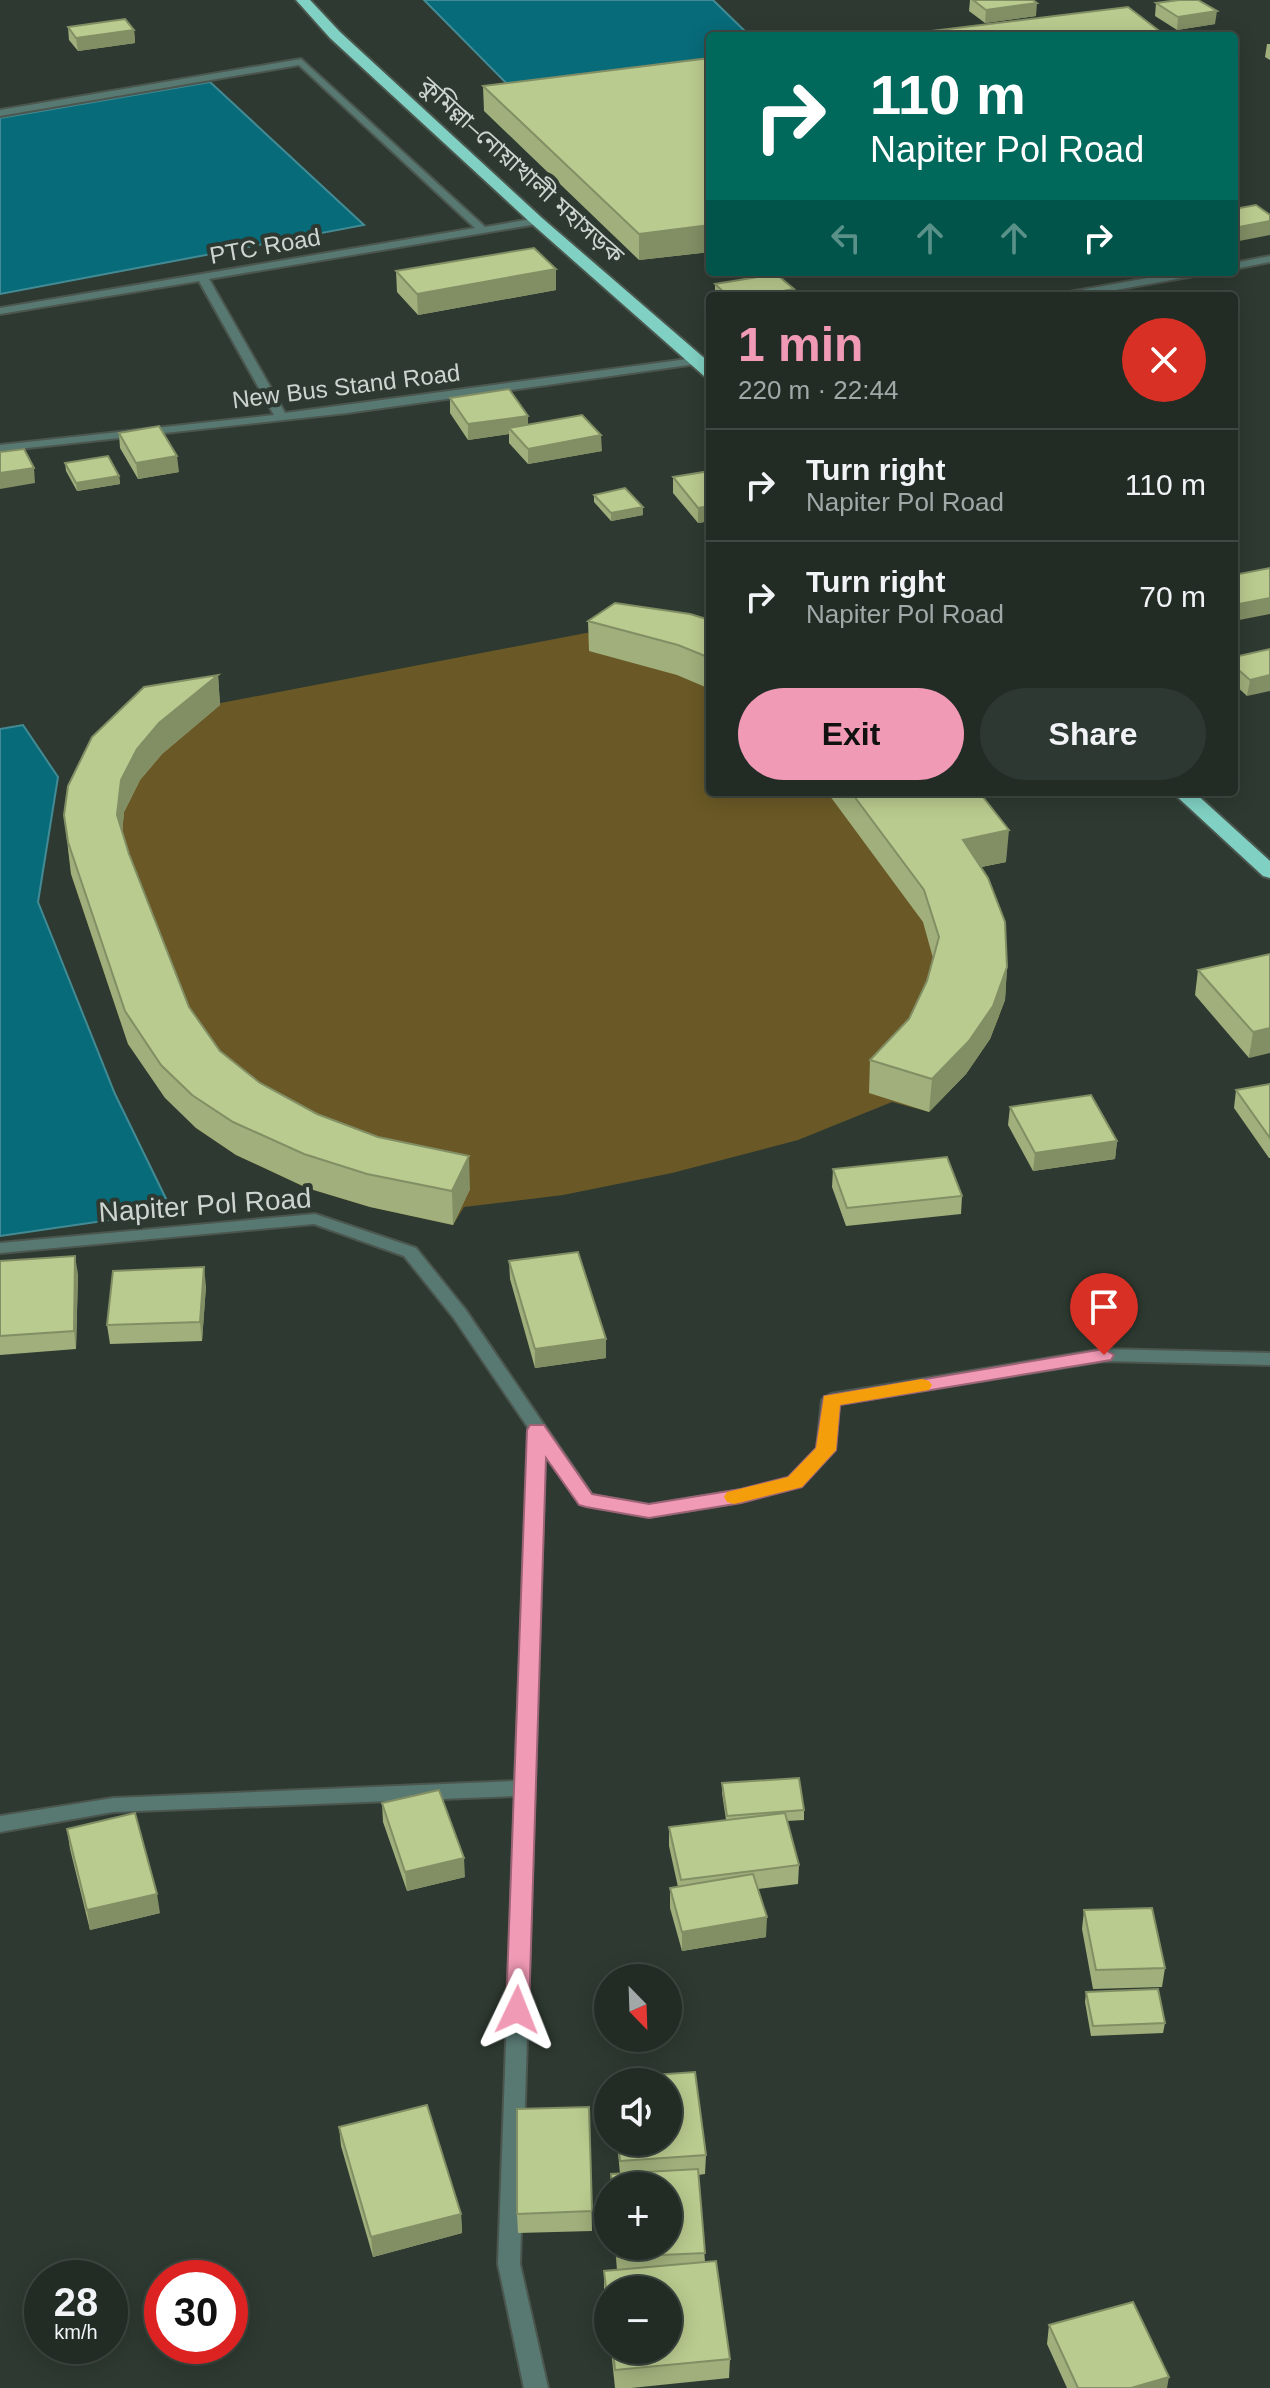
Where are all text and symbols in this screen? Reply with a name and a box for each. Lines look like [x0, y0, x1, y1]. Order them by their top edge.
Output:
text: 110 m [870, 63, 1026, 126]
icon: right [738, 64, 842, 168]
street label: কুমিল্লা–নোয়াখালী মহাসড়ক [413, 71, 630, 270]
text: Napiter Pol Road [870, 129, 1144, 170]
icon: left [824, 216, 868, 260]
icon: ahead [908, 216, 952, 260]
icon: ahead [992, 216, 1036, 260]
icon: right [1076, 216, 1120, 260]
street label: PTC Road [207, 223, 323, 269]
text: 1 min [738, 318, 863, 371]
button: close [1122, 318, 1206, 402]
street label: New Bus Stand Road [230, 359, 462, 413]
text: 220 m · 22:44 [738, 375, 898, 405]
text: Turn right [806, 453, 945, 486]
icon: right [738, 463, 782, 507]
text: 110 m [1125, 468, 1206, 501]
text: Napiter Pol Road [806, 487, 1004, 517]
text: Turn right [806, 565, 945, 598]
icon: right [738, 575, 782, 619]
text: 70 m [1139, 580, 1206, 613]
text: Napiter Pol Road [806, 599, 1004, 629]
button: Exit [738, 688, 964, 780]
button: Share [980, 688, 1206, 780]
street label: Napiter Pol Road [98, 1182, 312, 1228]
pin [1070, 1273, 1138, 1355]
icon: arrive [1082, 1285, 1126, 1329]
north arrow [594, 1964, 682, 2052]
map controls [594, 1964, 682, 2364]
position arrow [475, 1968, 559, 2052]
button: sound [594, 2068, 682, 2156]
button: + [594, 2172, 682, 2260]
speed limit sign: 30 [144, 2260, 248, 2364]
button: − [594, 2276, 682, 2364]
text: 28 [54, 2280, 98, 2324]
text: km/h [54, 2321, 98, 2343]

